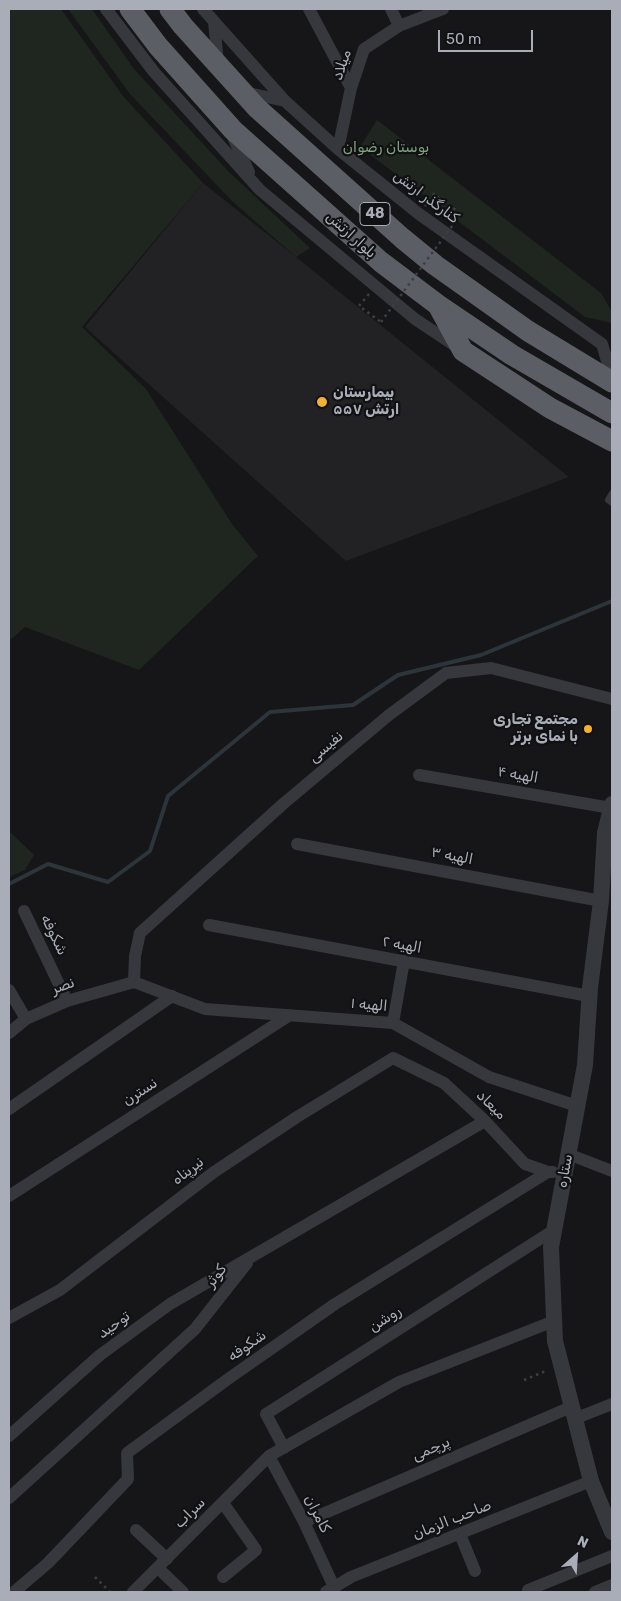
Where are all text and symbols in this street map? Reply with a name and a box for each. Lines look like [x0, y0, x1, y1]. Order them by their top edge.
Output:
scale bar [441, 20, 536, 52]
text: 50 m [446, 30, 481, 48]
street label: میلاد [328, 47, 356, 83]
park label: بوستان رضوان [343, 139, 429, 157]
street label: کنارگذر ارتش [390, 166, 462, 228]
road number: 48 [360, 202, 390, 225]
street label: بلوار ارتش [322, 208, 380, 262]
place label: بیمارستان ۵۵۷ ارتش [333, 384, 399, 419]
marker: بیمارستان ۵۵۷ ارتش [315, 395, 329, 409]
place label: مجتمع تجاری با نمای برتر [493, 711, 578, 746]
marker: مجتمع تجاری با نمای برتر [582, 723, 594, 735]
street label: نفیسی [305, 727, 347, 767]
street label: الهیه ۴ [496, 763, 540, 787]
street label: الهیه ۳ [430, 843, 474, 869]
street label: شکوفه [36, 912, 72, 958]
street label: الهیه ۲ [381, 933, 423, 957]
street label: نصر [49, 974, 77, 998]
street label: الهیه ۱ [350, 994, 388, 1016]
street label: نسترن [119, 1074, 161, 1110]
street label: میعاد [472, 1086, 510, 1124]
street label: نیرپناه [168, 1153, 208, 1189]
street label: ستاره [553, 1153, 577, 1189]
street label: کوثر [201, 1261, 231, 1291]
street label: روشن [365, 1302, 405, 1336]
street label: توحید [94, 1307, 134, 1343]
street label: شکوفه [224, 1326, 270, 1366]
street label: پرچمی [409, 1433, 453, 1465]
street label: کامران [300, 1492, 334, 1536]
street label: سراب [171, 1494, 209, 1532]
street label: صاحب الزمان [410, 1496, 494, 1544]
north arrow [551, 1531, 601, 1581]
text: N [575, 1532, 591, 1552]

